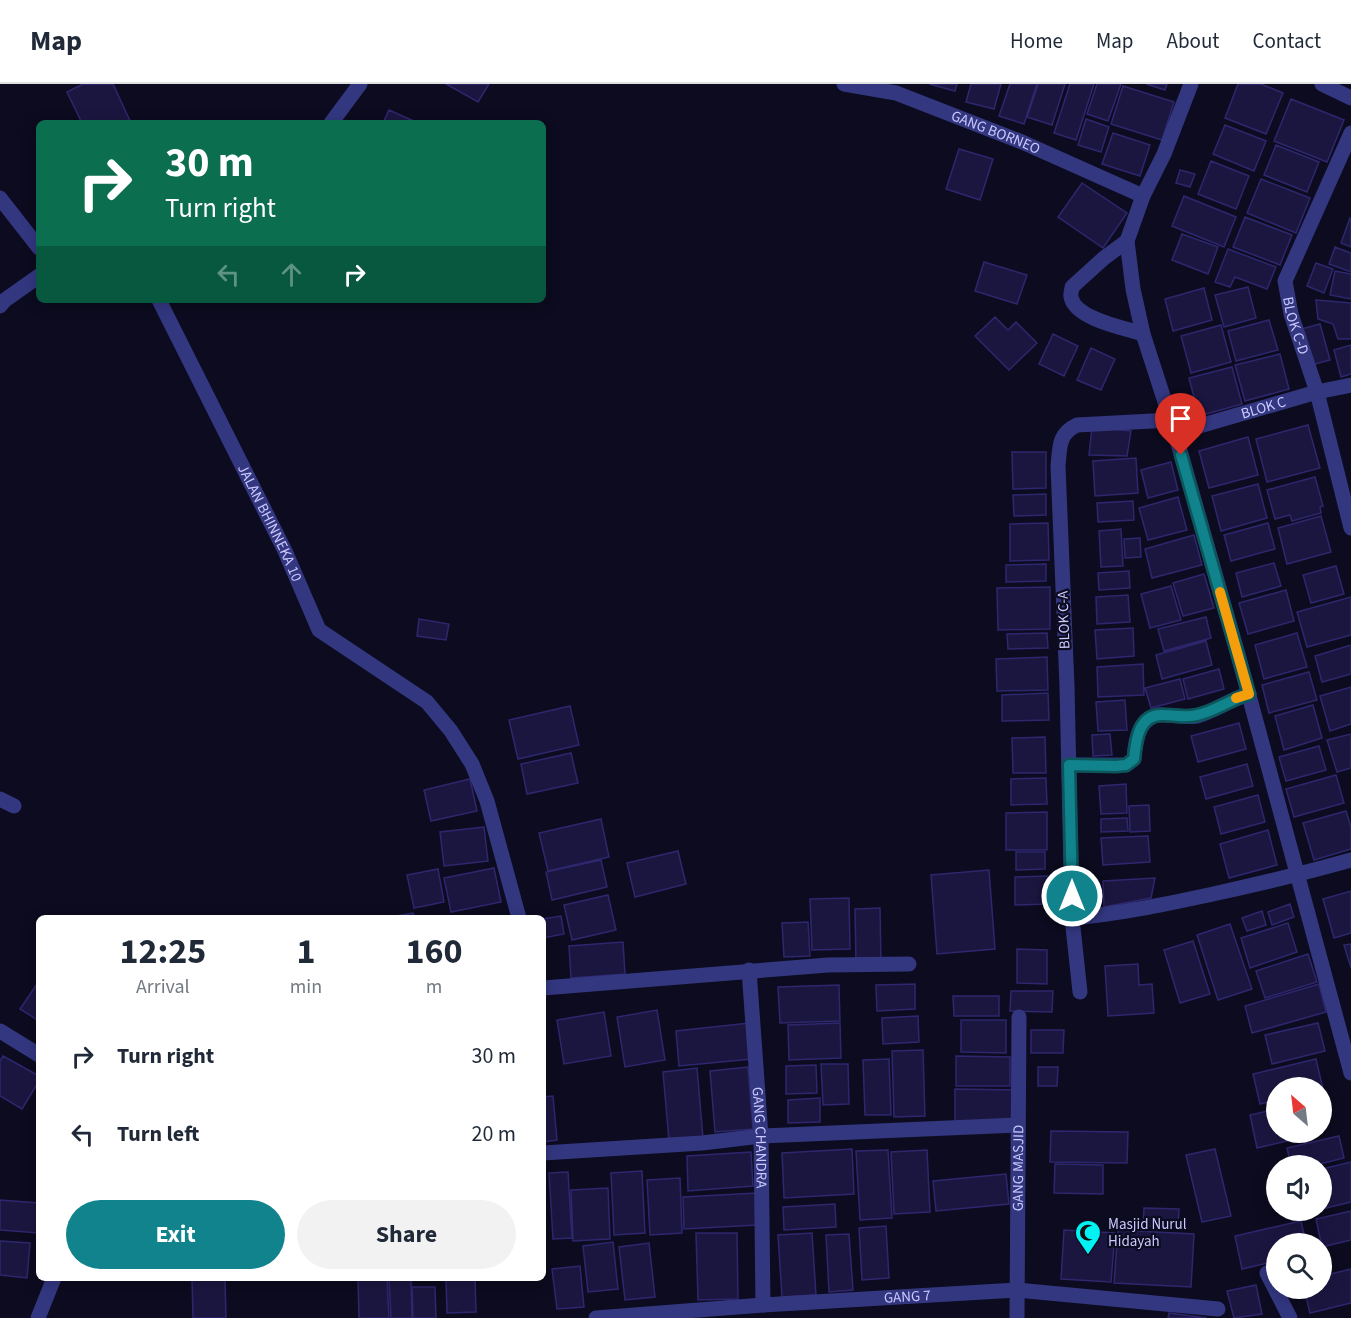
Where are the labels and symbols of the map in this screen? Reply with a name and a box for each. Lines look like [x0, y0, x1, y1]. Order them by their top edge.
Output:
street label: GANG BORNEO [948, 105, 1044, 159]
street label: BLOK C-D [1278, 295, 1314, 357]
street label: BLOK C [1238, 391, 1289, 424]
pin [1155, 393, 1206, 455]
street label: JALAN BHINNEKA 10 [233, 461, 307, 585]
street label: BLOK C-A [1052, 590, 1076, 650]
position arrow [1040, 864, 1104, 928]
north arrow [1266, 1077, 1332, 1143]
street label: GANG CHANDRA [747, 1086, 772, 1189]
street label: GANG MASJID [1007, 1125, 1029, 1211]
place label: Masjid Nurul Hidayah [1108, 1214, 1187, 1252]
mosque icon: Masjid Nurul Hidayah [1073, 1218, 1103, 1256]
street label: GANG 7 [883, 1285, 931, 1308]

